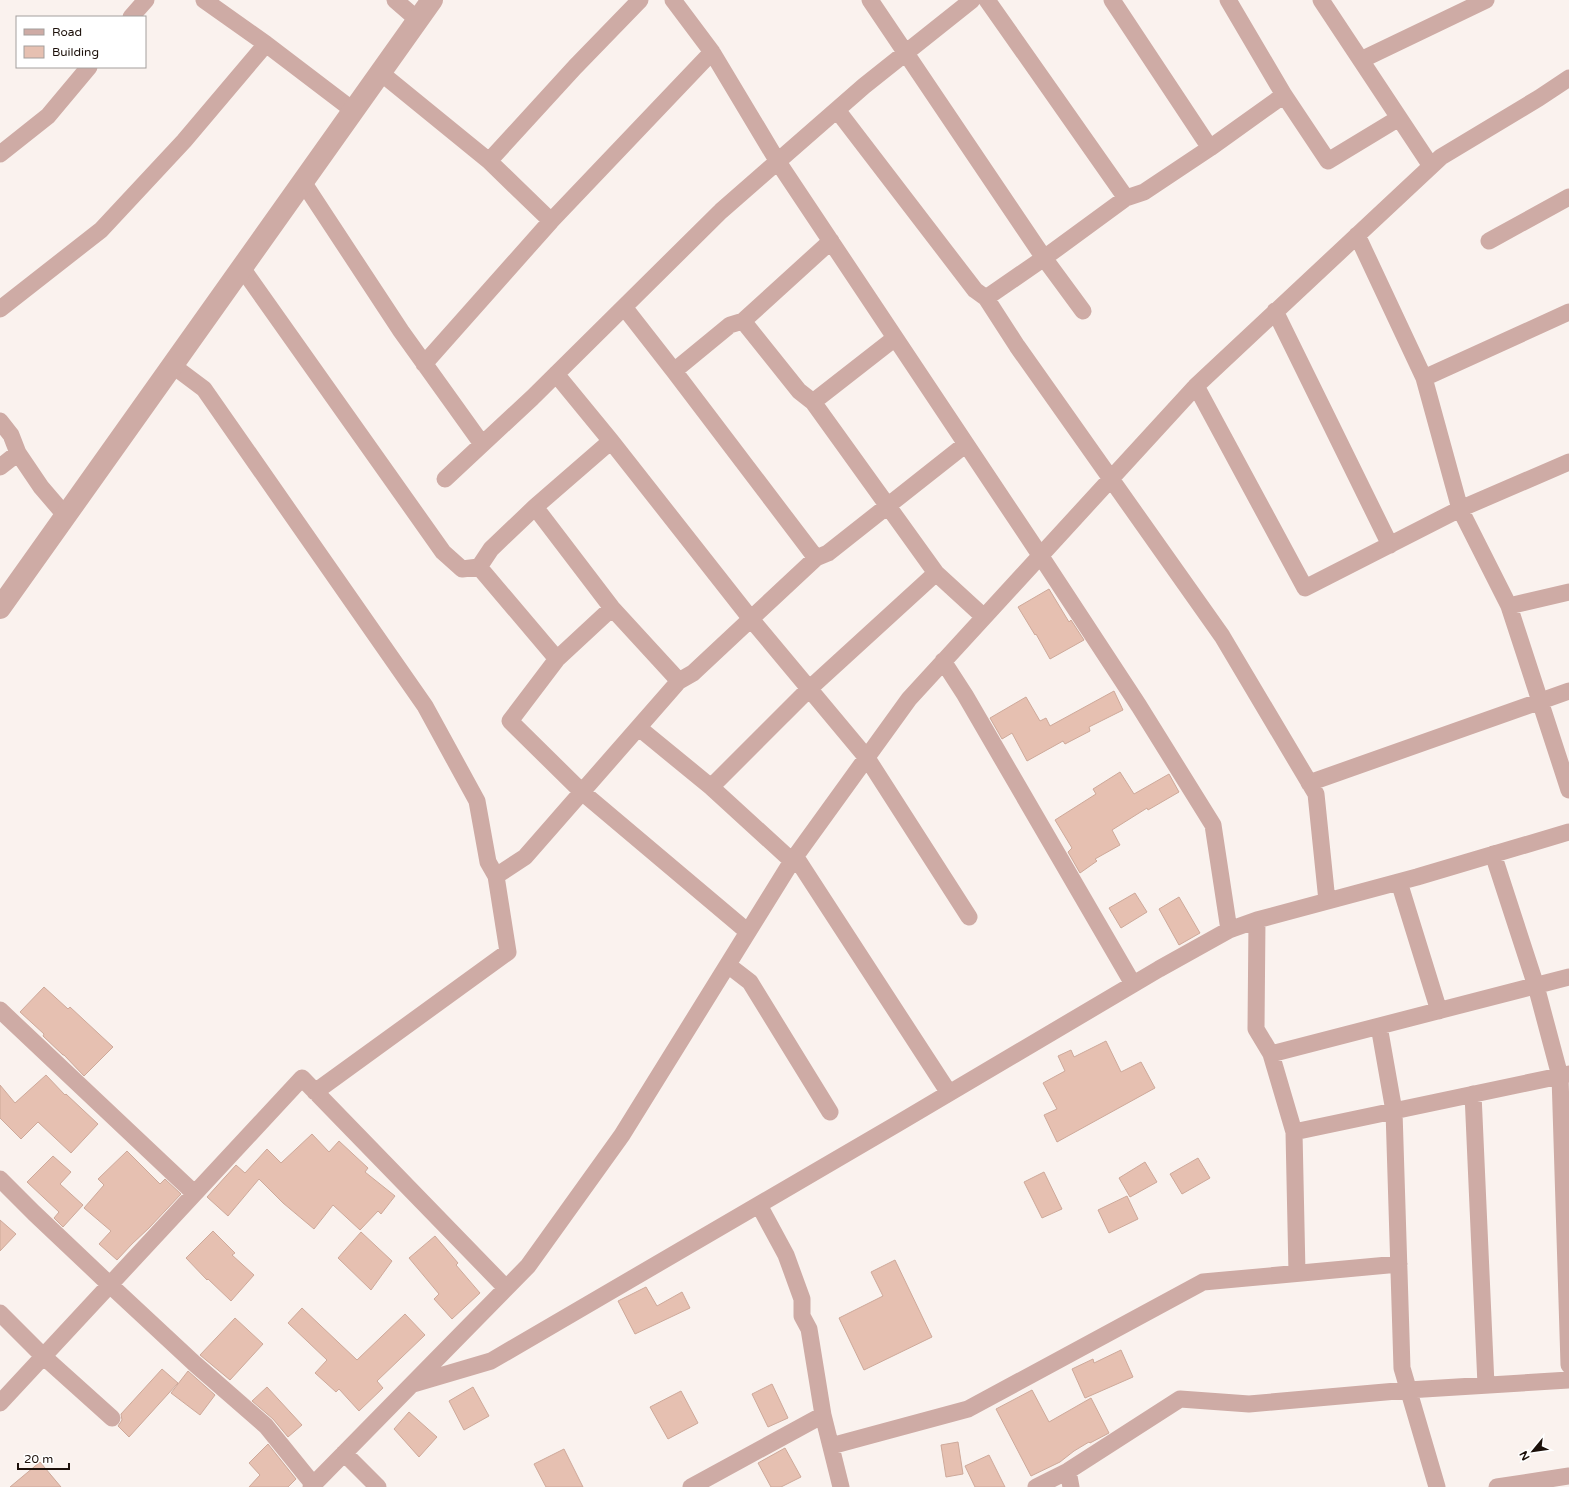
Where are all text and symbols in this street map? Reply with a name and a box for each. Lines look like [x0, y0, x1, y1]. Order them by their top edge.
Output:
legend [16, 16, 146, 68]
text: Road [52, 25, 82, 39]
text: Building [52, 45, 99, 59]
north arrow [1513, 1431, 1553, 1471]
scale bar [18, 1445, 69, 1471]
text: N [1517, 1449, 1533, 1463]
text: 20 m [24, 1452, 53, 1466]

